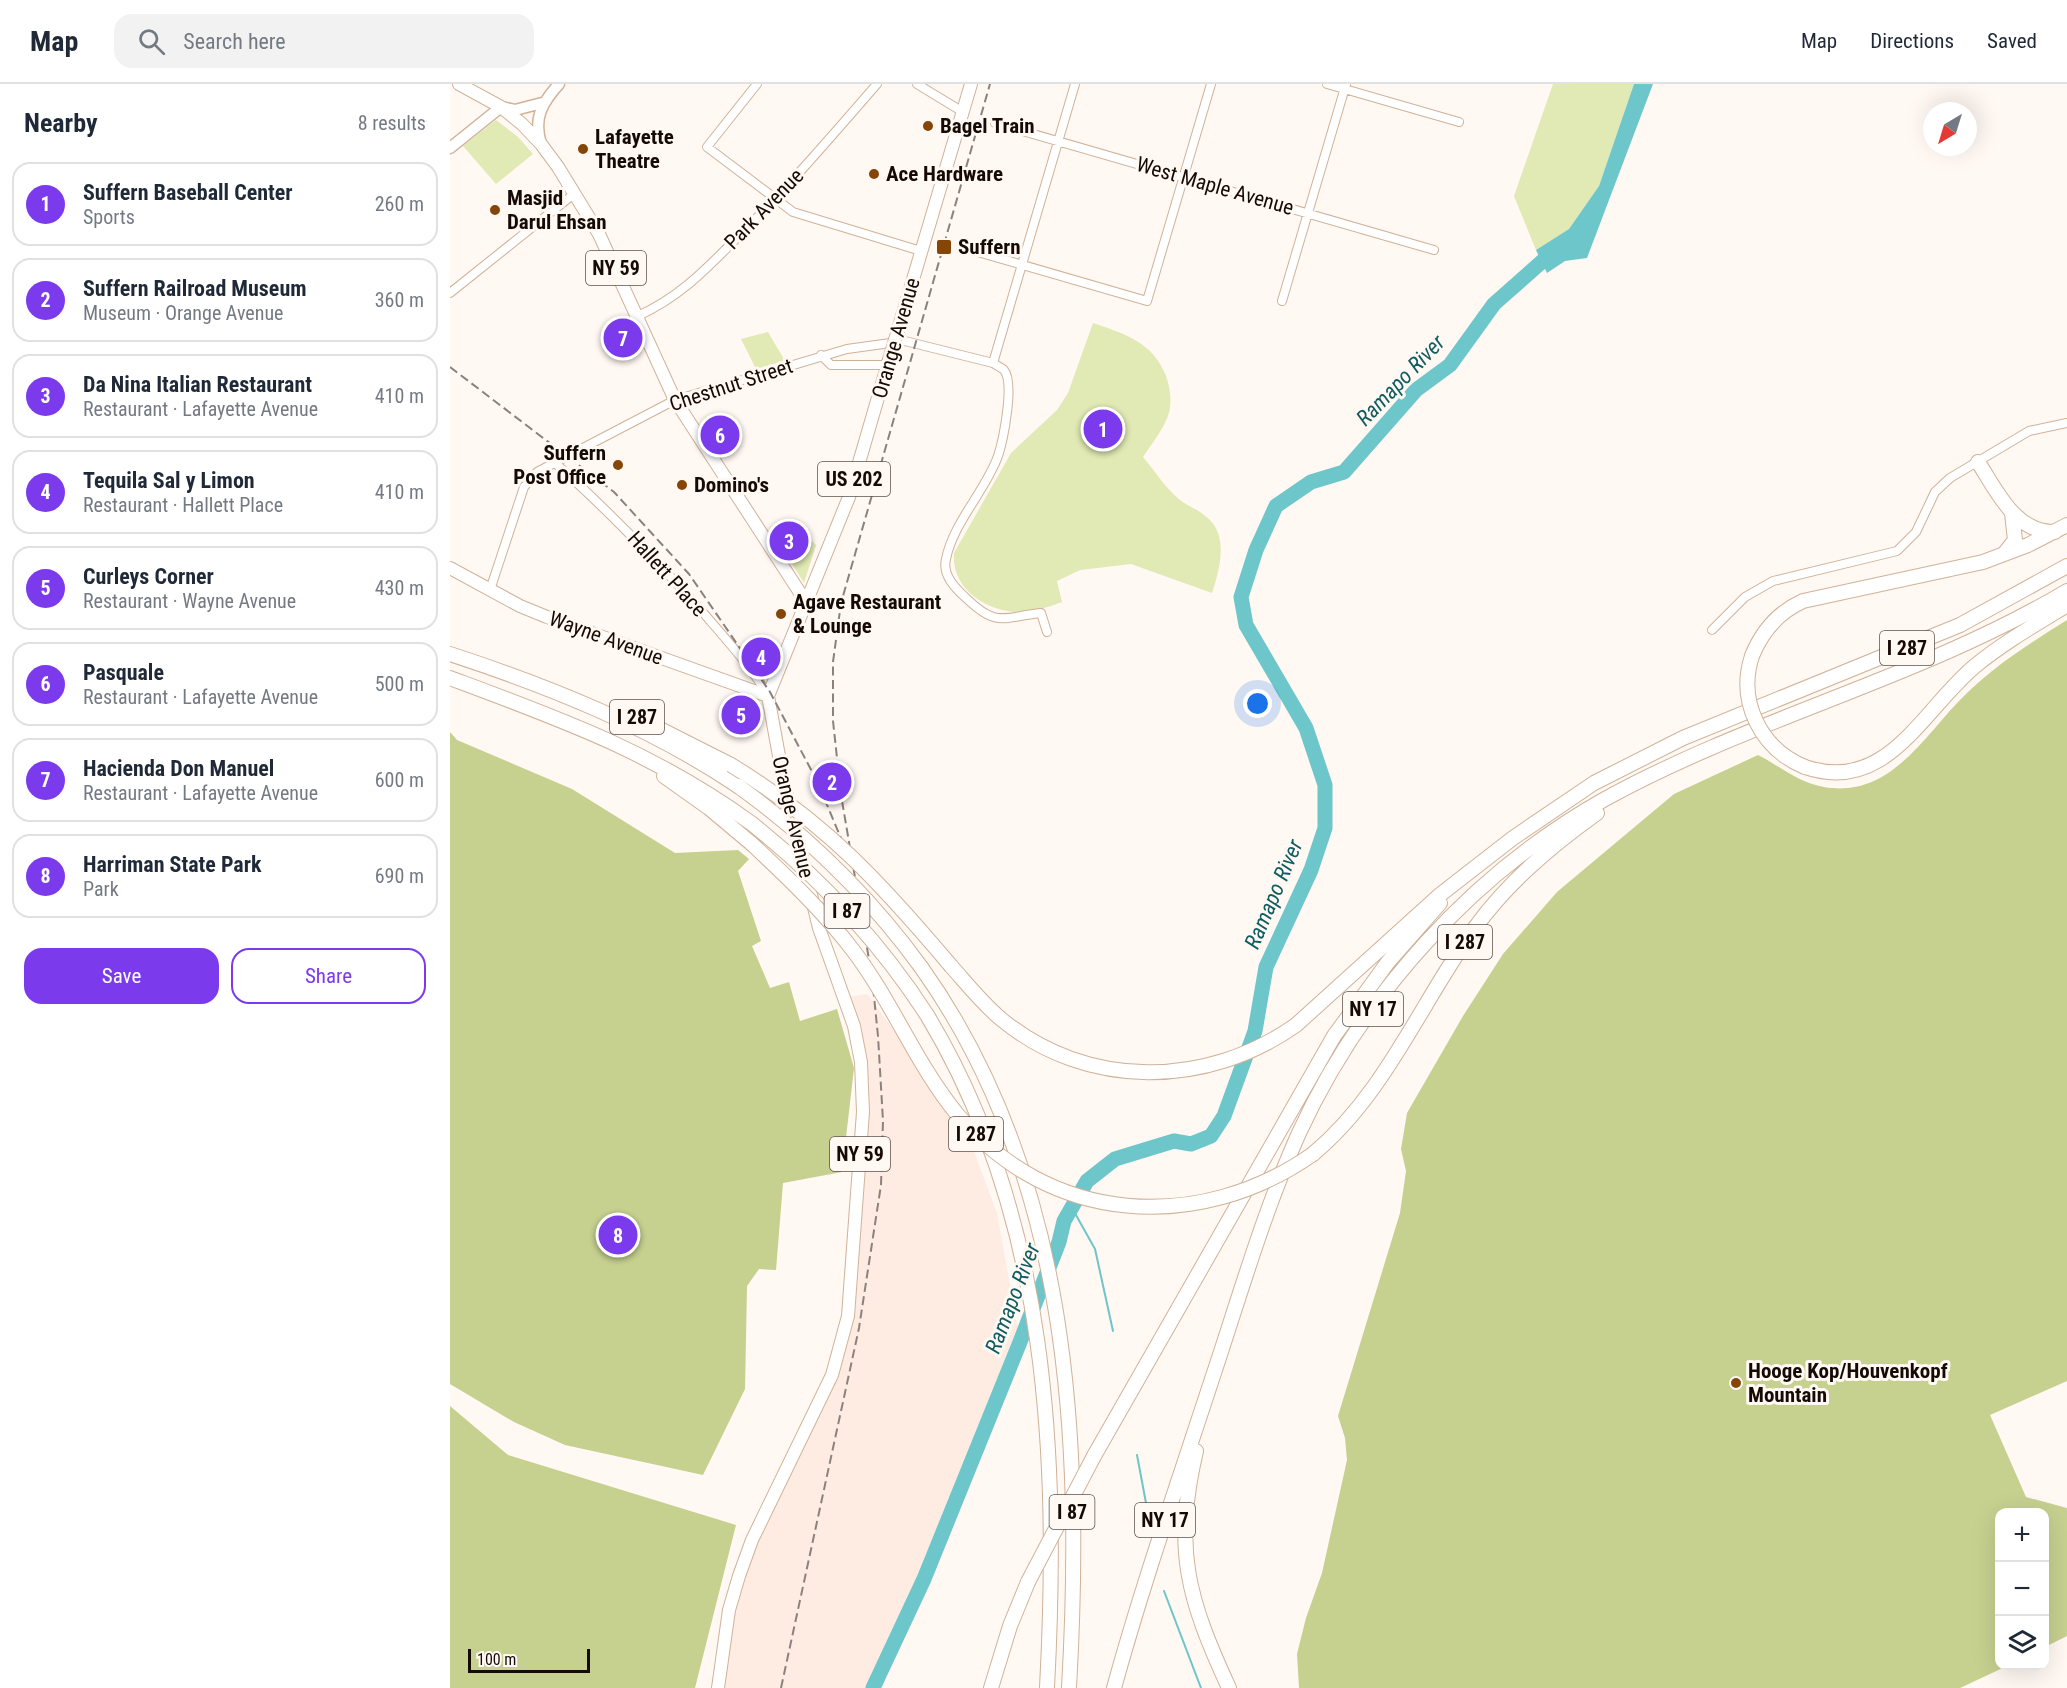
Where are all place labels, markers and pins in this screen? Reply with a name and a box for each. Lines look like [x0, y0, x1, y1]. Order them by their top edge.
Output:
place label: Bagel Train [940, 114, 1035, 138]
marker: Bagel Train [921, 119, 935, 133]
place label: Lafayette Theatre [595, 125, 674, 173]
marker: Lafayette Theatre [576, 142, 590, 156]
place label: Ace Hardware [886, 162, 1003, 186]
marker: Ace Hardware [867, 167, 881, 181]
place label: Masjid Darul Ehsan [507, 186, 607, 234]
marker: Masjid Darul Ehsan [488, 203, 502, 217]
place label: Suffern [958, 235, 1021, 259]
marker: Suffern [935, 238, 953, 256]
pin: 7 [604, 316, 642, 360]
pin: 1 [1084, 406, 1122, 452]
pin: 6 [700, 412, 740, 458]
place label: Suffern Post Office [513, 441, 606, 489]
marker: Suffern Post Office [611, 458, 625, 472]
place label: Domino's [694, 473, 769, 497]
marker: Domino's [675, 478, 689, 492]
pin: 3 [770, 518, 808, 564]
place label: Agave Restaurant & Lounge [793, 590, 941, 638]
marker: Agave Restaurant & Lounge [774, 607, 788, 621]
pin: 4 [742, 634, 780, 680]
pin: 5 [722, 692, 760, 738]
pin: 2 [812, 760, 851, 804]
pin: 8 [598, 1212, 638, 1258]
place label: Hooge Kop/Houvenkopf Mountain [1748, 1359, 1948, 1407]
marker: Hooge Kop/Houvenkopf Mountain [1729, 1376, 1743, 1390]

